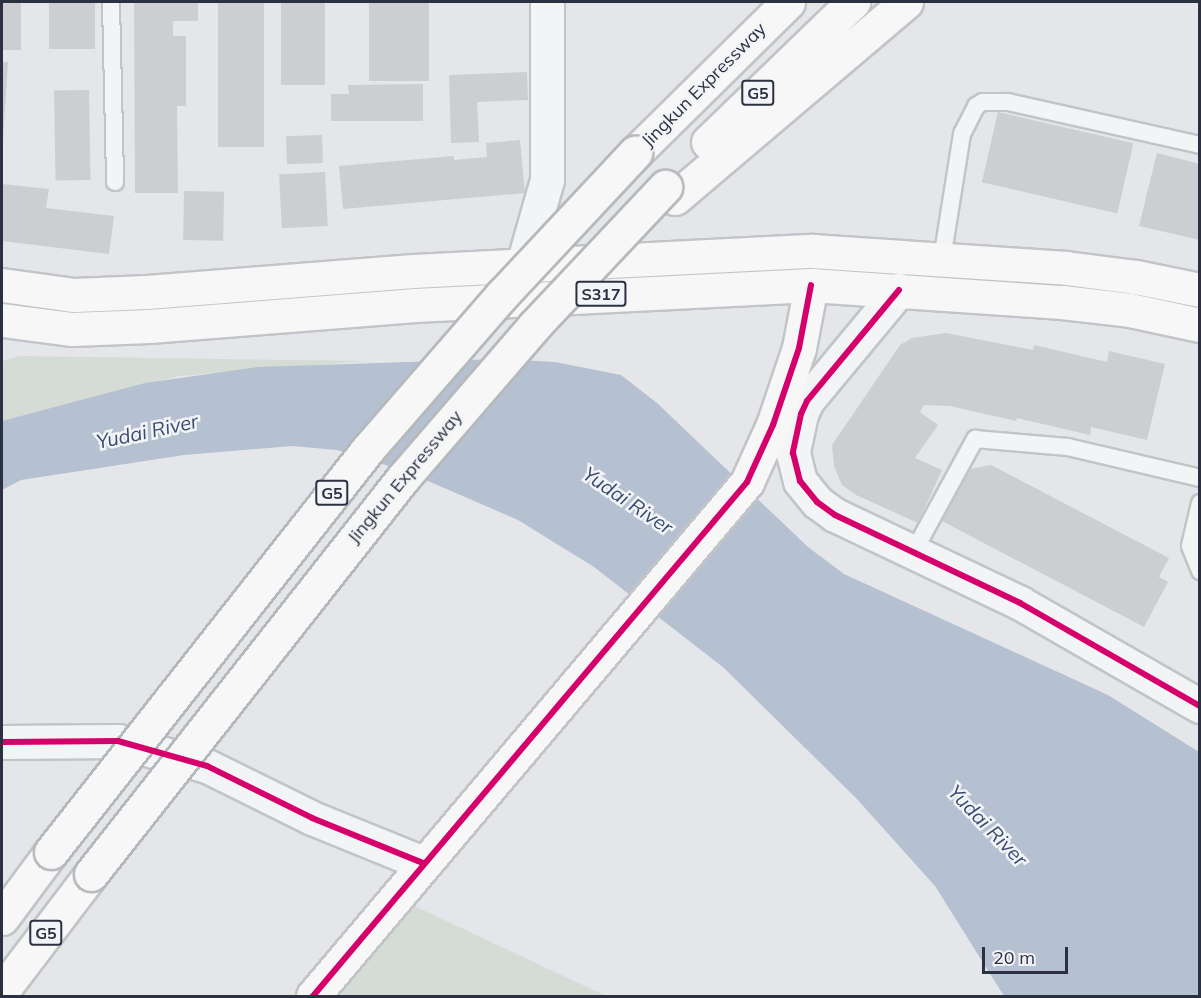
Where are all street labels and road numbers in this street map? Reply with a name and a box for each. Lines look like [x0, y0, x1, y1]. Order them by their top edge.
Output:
street label: Jingkun Expressway [637, 18, 771, 152]
road number: G5 [740, 80, 776, 106]
road number: S317 [574, 281, 628, 307]
street label: Jingkun Expressway [343, 406, 467, 548]
road number: G5 [314, 480, 350, 506]
road number: G5 [28, 920, 64, 946]

